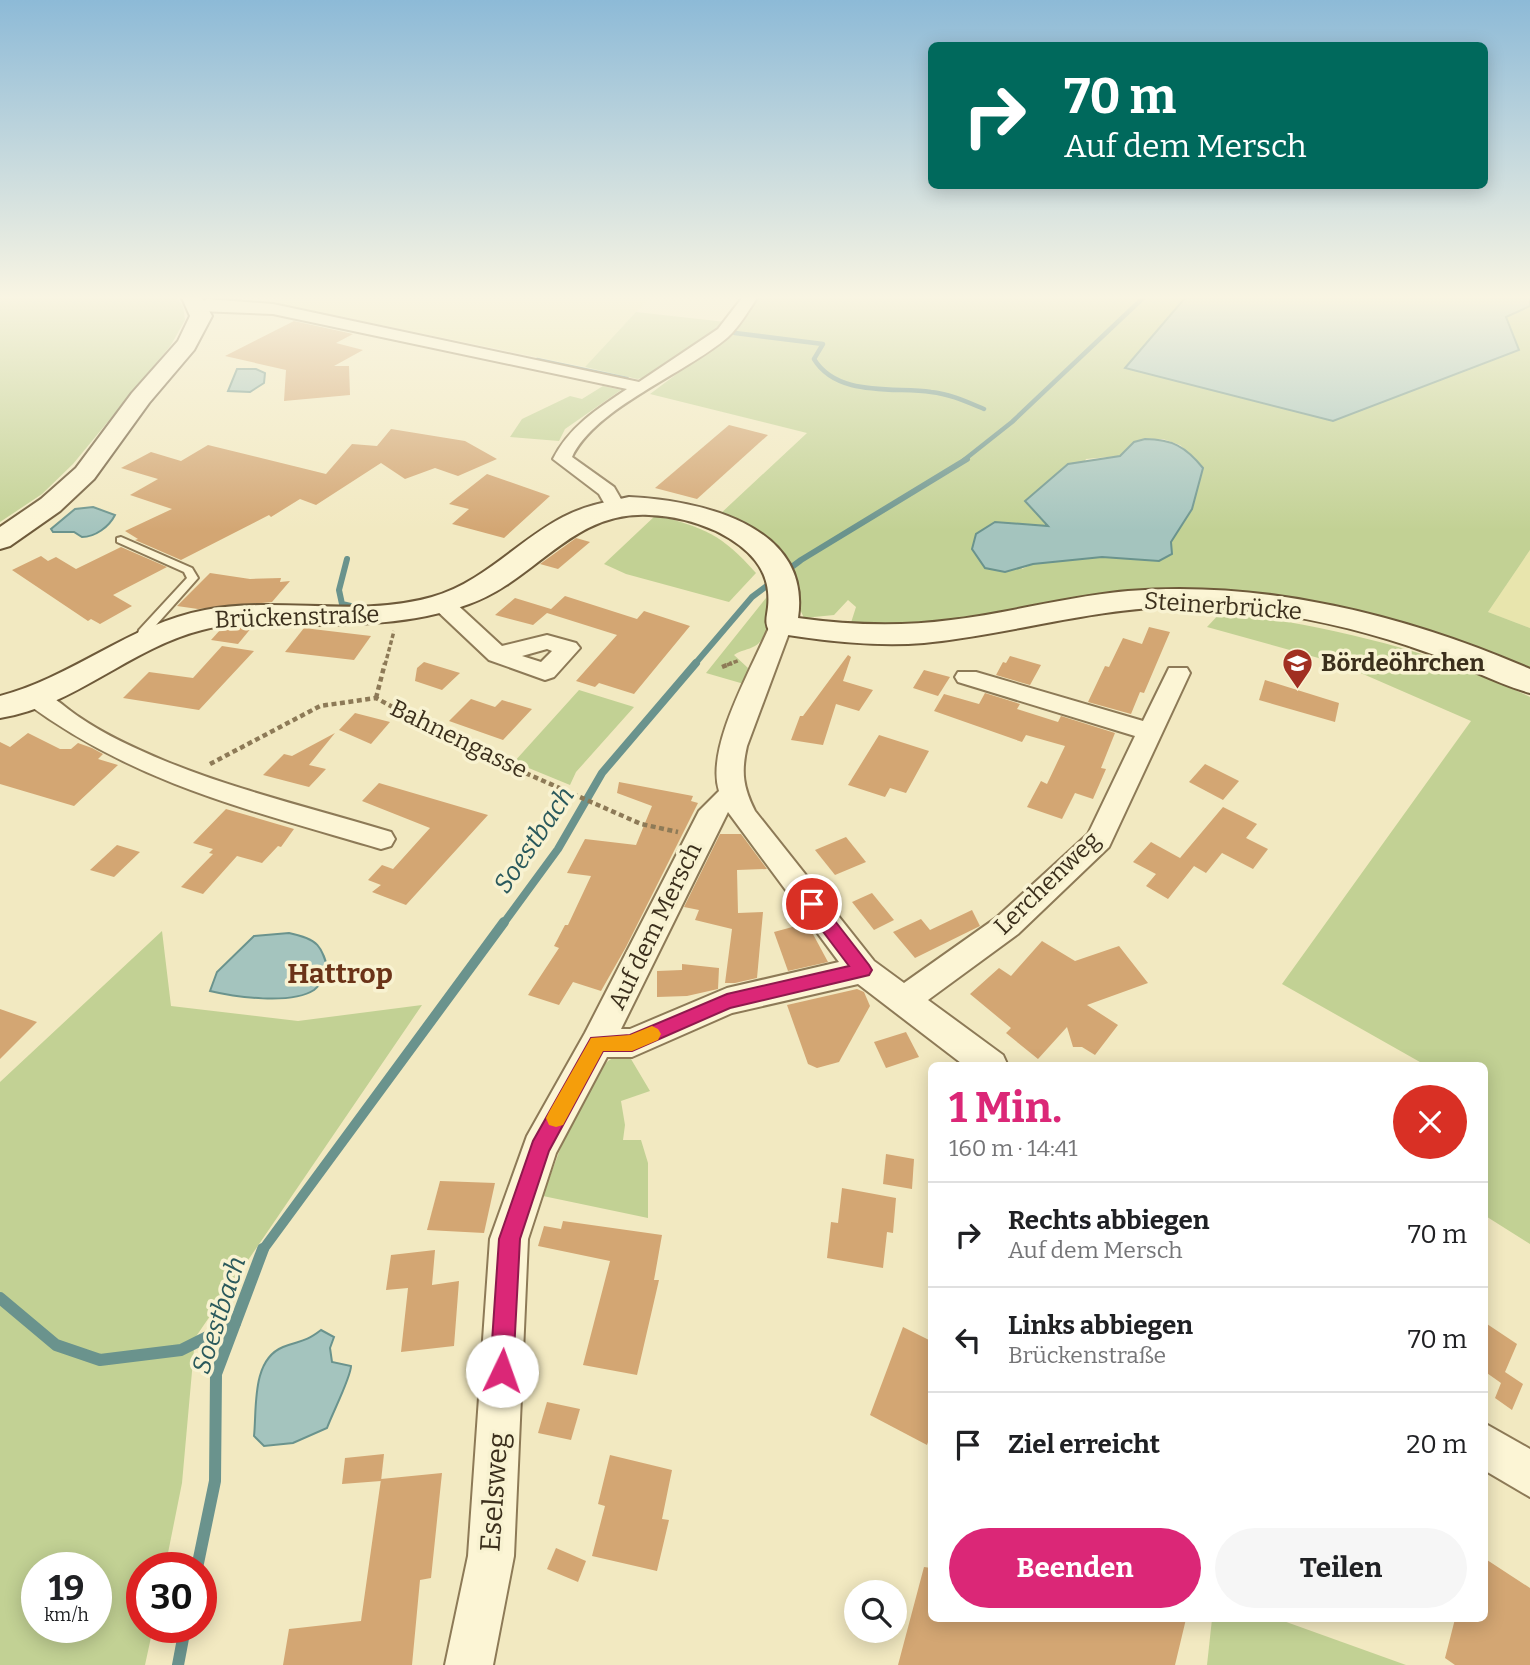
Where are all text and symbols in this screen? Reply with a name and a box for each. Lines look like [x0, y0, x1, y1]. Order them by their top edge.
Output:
text: 70 m [1064, 67, 1176, 126]
icon: right [949, 70, 1040, 161]
text: Auf dem Mersch [1064, 127, 1307, 165]
street label: Steinerbrücke [1143, 587, 1303, 625]
street label: Brückenstraße [214, 600, 380, 634]
school or university icon: Bördeöhrchen [1281, 646, 1315, 690]
place label: Bördeöhrchen [1321, 649, 1485, 677]
street label: Bahnengasse [386, 694, 532, 784]
water label: Soestbach [487, 781, 581, 899]
street label: Lerchenweg [988, 826, 1106, 940]
street label: Auf dem Mersch [603, 838, 708, 1014]
pin [782, 874, 842, 934]
icon: arrive [793, 885, 831, 923]
district label: Hattrop [287, 957, 393, 990]
text: 1 Min. [949, 1083, 1062, 1133]
button: close [1393, 1085, 1467, 1159]
text: 160 m · 14:41 [949, 1134, 1078, 1162]
text: Rechts abbiegen [1008, 1205, 1210, 1236]
icon: right [949, 1216, 987, 1254]
text: 70 m [1408, 1219, 1467, 1250]
text: Auf dem Mersch [1008, 1236, 1182, 1264]
water label: Soestbach [185, 1252, 253, 1378]
text: Links abbiegen [1008, 1310, 1193, 1341]
icon: left [949, 1321, 987, 1359]
text: 70 m [1408, 1324, 1467, 1355]
position arrow [465, 1334, 539, 1408]
text: Brückenstraße [1008, 1341, 1166, 1369]
icon: arrive [949, 1426, 987, 1464]
text: Ziel erreicht [1008, 1429, 1160, 1460]
text: 20 m [1406, 1429, 1467, 1460]
street label: Eselsweg [473, 1431, 515, 1553]
button: Beenden [949, 1528, 1201, 1608]
button: Teilen [1215, 1528, 1467, 1608]
speed limit sign: 30 [126, 1552, 217, 1643]
text: 19 [49, 1567, 84, 1609]
map controls [844, 1580, 907, 1643]
button: search [844, 1580, 907, 1643]
text: km/h [44, 1604, 89, 1626]

